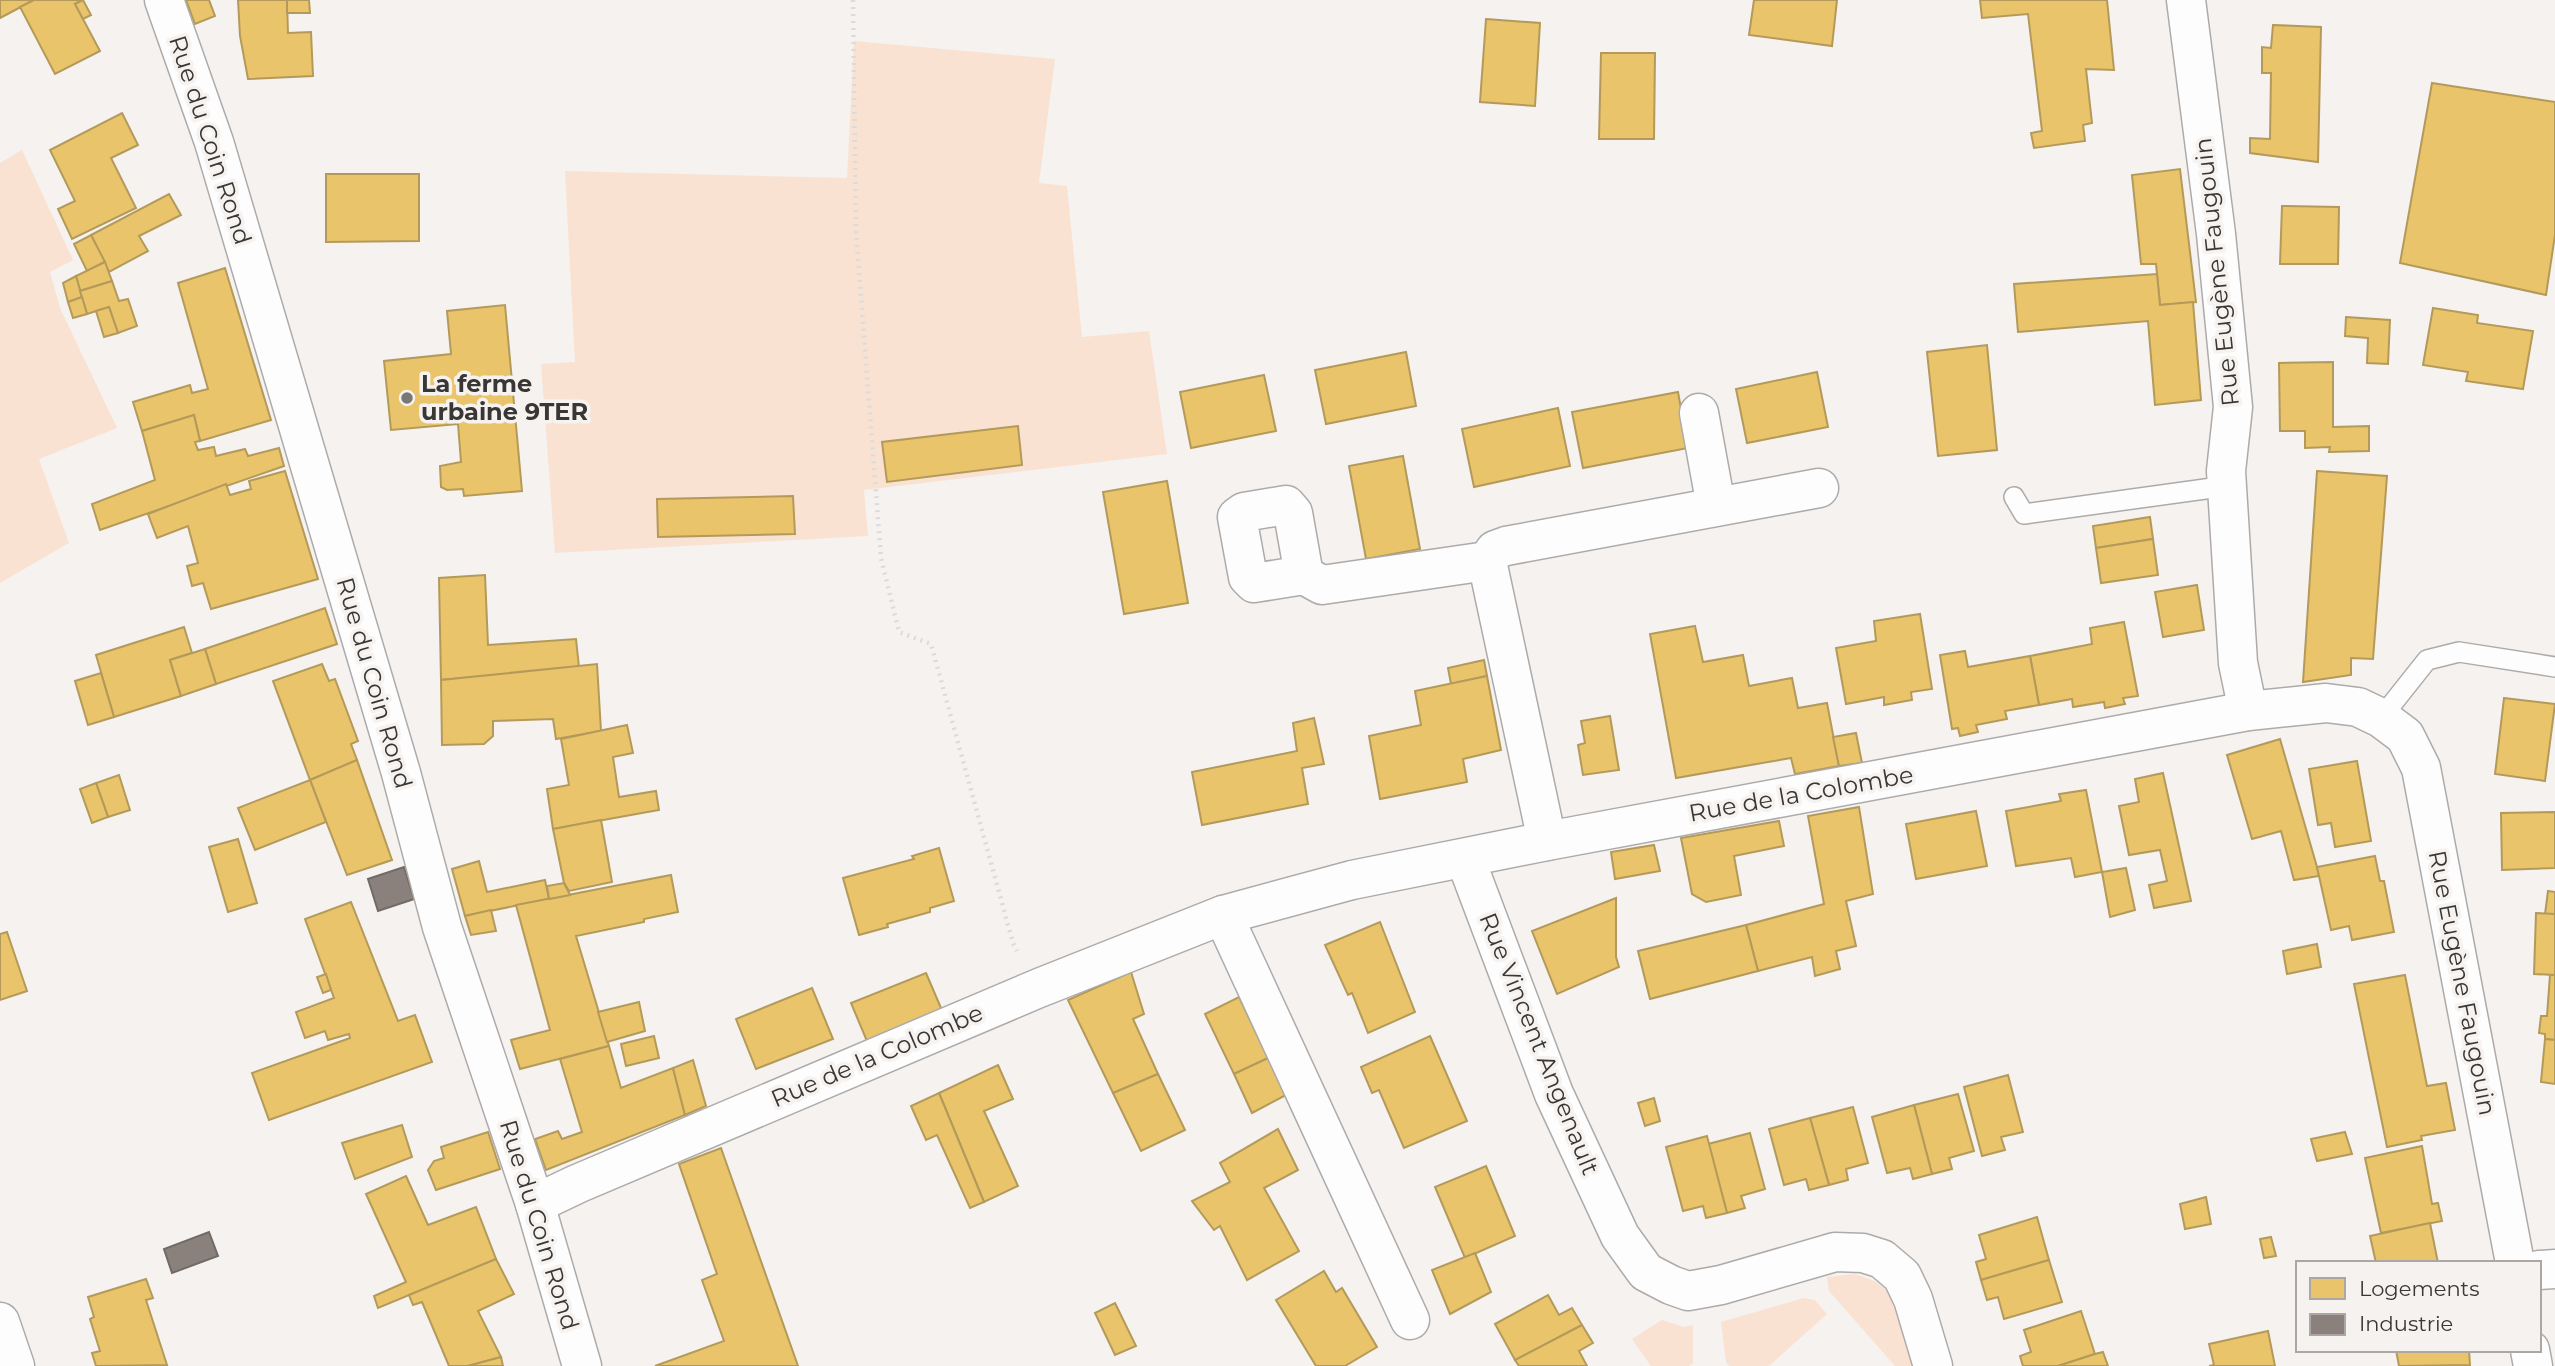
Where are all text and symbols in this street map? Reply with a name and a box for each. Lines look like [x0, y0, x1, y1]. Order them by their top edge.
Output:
street label: Rue du Coin Rond [163, 32, 258, 248]
street label: Rue Eugène Faugouin [2188, 137, 2245, 408]
place label: La ferme urbaine 9TER [421, 369, 588, 426]
marker: La ferme urbaine 9TER [399, 390, 415, 406]
street label: Rue du Coin Rond [330, 574, 419, 792]
street label: Rue de la Colombe [1686, 759, 1915, 828]
street label: Rue Eugène Faugouin [2423, 848, 2502, 1118]
street label: Rue Vincent Angenault [1474, 908, 1605, 1179]
street label: Rue de la Colombe [766, 998, 987, 1113]
street label: Rue du Coin Rond [494, 1116, 585, 1333]
legend [2296, 1261, 2541, 1352]
text: Logements [2359, 1276, 2479, 1301]
text: Industrie [2359, 1311, 2453, 1336]

